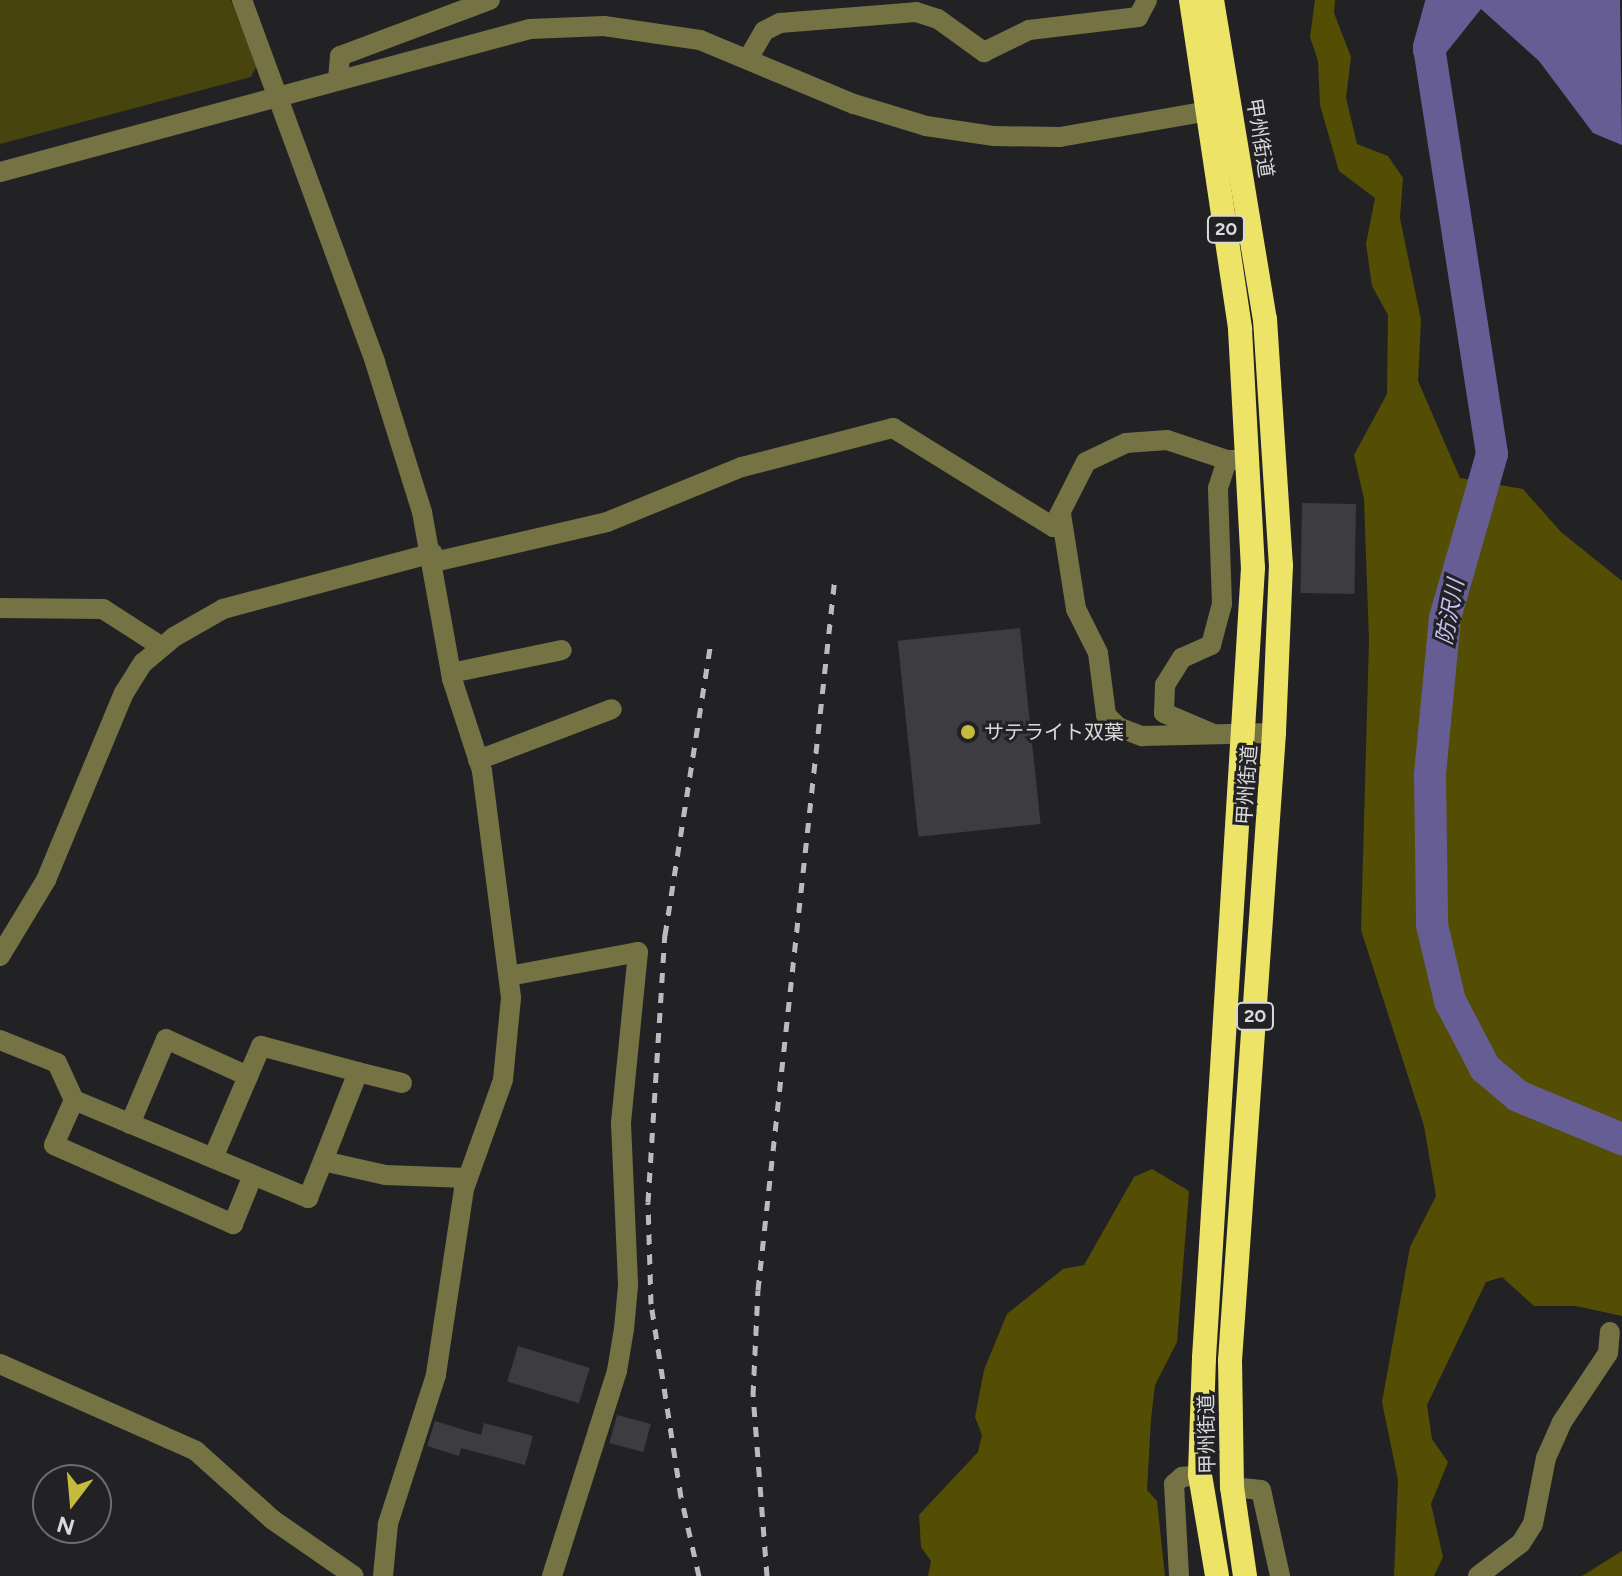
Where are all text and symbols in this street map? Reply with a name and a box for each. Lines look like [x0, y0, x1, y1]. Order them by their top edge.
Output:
street label: 甲州街道 [1242, 97, 1278, 179]
road number: 20 [1206, 215, 1246, 243]
water label: 防沢川 [1431, 577, 1469, 647]
place label: サテライト双葉 [984, 720, 1124, 744]
marker: サテライト双葉 [959, 723, 977, 741]
street label: 甲州街道 [1232, 744, 1262, 826]
road number: 20 [1235, 1002, 1275, 1030]
street label: 甲州街道 [1194, 1394, 1220, 1474]
north arrow [32, 1464, 112, 1544]
text: N [54, 1510, 78, 1541]

